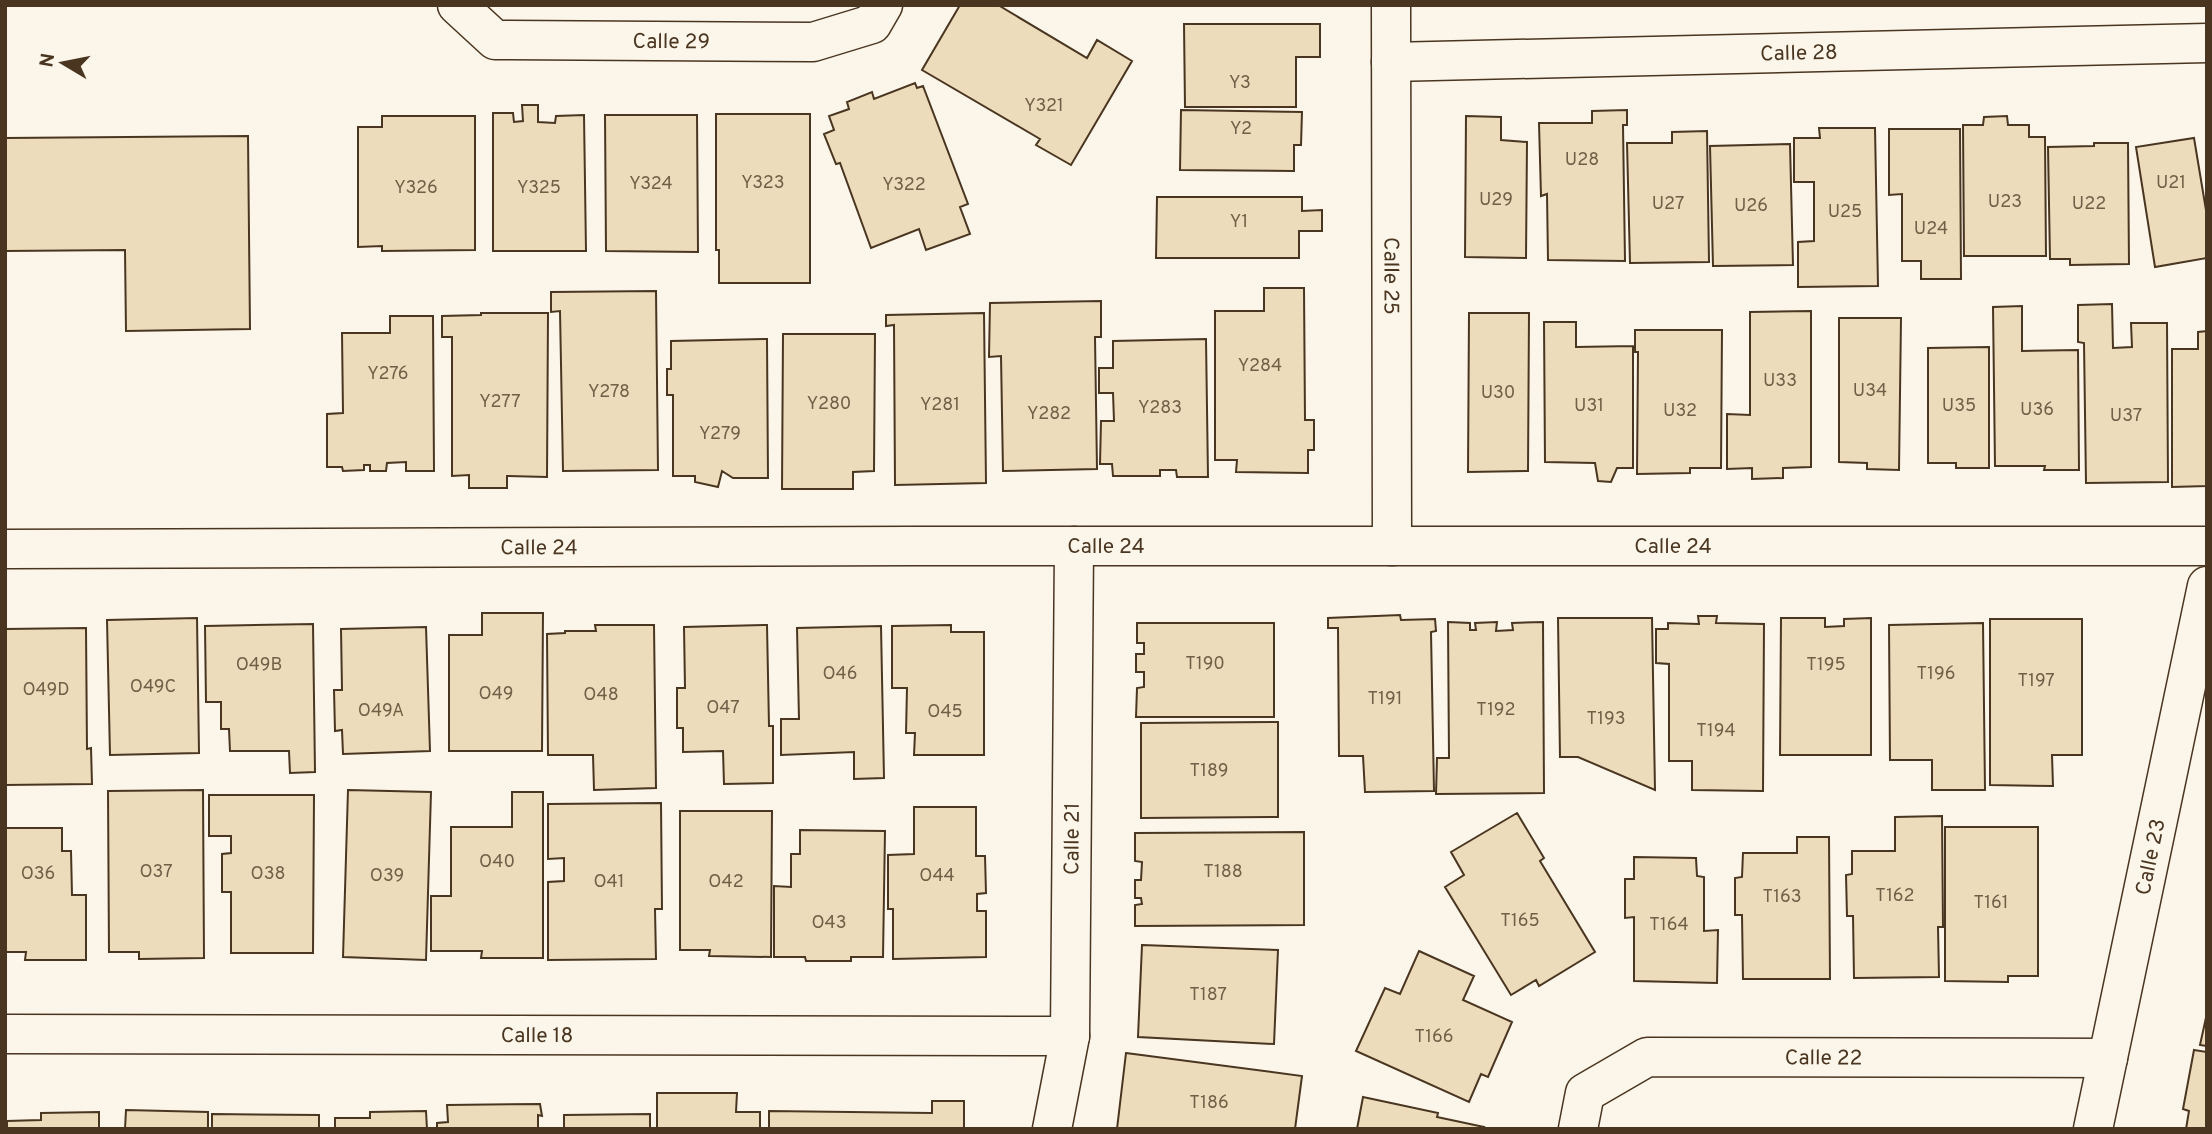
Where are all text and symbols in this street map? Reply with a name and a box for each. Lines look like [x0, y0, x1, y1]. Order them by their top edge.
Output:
north arrow [28, 28, 98, 98]
street label: Calle 29 [633, 29, 710, 56]
street label: Calle 28 [1760, 40, 1838, 68]
text: N [35, 52, 61, 69]
house number: Y3 [1229, 72, 1251, 95]
house number: Y321 [1024, 95, 1064, 118]
house number: Y2 [1230, 118, 1252, 141]
house number: U28 [1565, 149, 1599, 172]
house number: Y323 [741, 172, 785, 195]
house number: U21 [2156, 172, 2186, 195]
house number: Y324 [629, 173, 673, 196]
house number: Y322 [882, 174, 926, 197]
house number: Y326 [394, 177, 438, 200]
house number: Y325 [517, 177, 561, 200]
house number: U29 [1479, 189, 1513, 212]
house number: U23 [1988, 191, 2022, 214]
house number: U27 [1652, 193, 1684, 216]
house number: U22 [2072, 193, 2106, 216]
house number: U26 [1734, 195, 1768, 218]
house number: U25 [1828, 201, 1862, 224]
house number: Y1 [1230, 211, 1248, 234]
house number: U24 [1914, 218, 1948, 241]
street label: Calle 25 [1376, 237, 1404, 315]
house number: Y284 [1238, 355, 1282, 378]
house number: Y276 [367, 363, 409, 386]
house number: U33 [1763, 370, 1797, 393]
house number: U34 [1853, 380, 1887, 403]
house number: Y278 [588, 381, 630, 404]
house number: U30 [1481, 382, 1515, 405]
house number: Y277 [479, 391, 521, 414]
house number: Y280 [807, 393, 851, 416]
house number: Y281 [920, 394, 960, 417]
house number: U31 [1574, 395, 1604, 418]
house number: U35 [1942, 395, 1976, 418]
house number: Y283 [1138, 397, 1182, 420]
house number: U36 [2020, 399, 2054, 422]
house number: U32 [1663, 400, 1697, 423]
house number: Y282 [1027, 403, 1071, 426]
house number: U37 [2110, 405, 2142, 428]
house number: Y279 [699, 423, 741, 446]
street label: Calle 24 [1067, 534, 1145, 561]
street label: Calle 24 [1634, 534, 1712, 561]
street label: Calle 24 [500, 535, 578, 562]
house number: T190 [1185, 653, 1225, 676]
house number: O49B [236, 654, 282, 677]
house number: T195 [1806, 654, 1846, 677]
house number: O46 [822, 663, 858, 686]
house number: T196 [1916, 663, 1956, 686]
house number: T197 [2017, 670, 2055, 693]
house number: O49C [130, 676, 176, 699]
house number: O49D [22, 679, 70, 702]
house number: O49 [479, 683, 513, 706]
house number: O48 [583, 684, 619, 707]
house number: T191 [1368, 688, 1402, 711]
house number: O47 [706, 697, 740, 720]
house number: T192 [1476, 699, 1516, 722]
house number: O49A [358, 700, 404, 723]
house number: O45 [927, 701, 963, 724]
house number: T193 [1586, 708, 1626, 731]
house number: T194 [1696, 720, 1736, 743]
house number: T189 [1190, 760, 1228, 783]
street label: Calle 21 [1059, 802, 1087, 875]
street label: Calle 23 [2130, 817, 2173, 898]
house number: O40 [479, 851, 515, 874]
house number: O37 [139, 861, 173, 884]
house number: T188 [1203, 861, 1243, 884]
house number: O36 [21, 863, 55, 886]
house number: O38 [251, 863, 285, 886]
house number: O39 [370, 865, 404, 888]
house number: O44 [919, 865, 955, 888]
house number: O41 [593, 871, 625, 894]
house number: O42 [708, 871, 744, 894]
house number: T162 [1875, 885, 1915, 908]
house number: T163 [1762, 886, 1802, 909]
house number: T161 [1974, 892, 2008, 915]
house number: T165 [1500, 910, 1540, 933]
house number: O43 [811, 912, 847, 935]
house number: T164 [1649, 914, 1689, 937]
house number: T187 [1189, 984, 1227, 1007]
street label: Calle 18 [501, 1023, 573, 1050]
house number: T166 [1414, 1026, 1454, 1049]
street label: Calle 22 [1785, 1045, 1862, 1072]
house number: T186 [1189, 1092, 1229, 1115]

